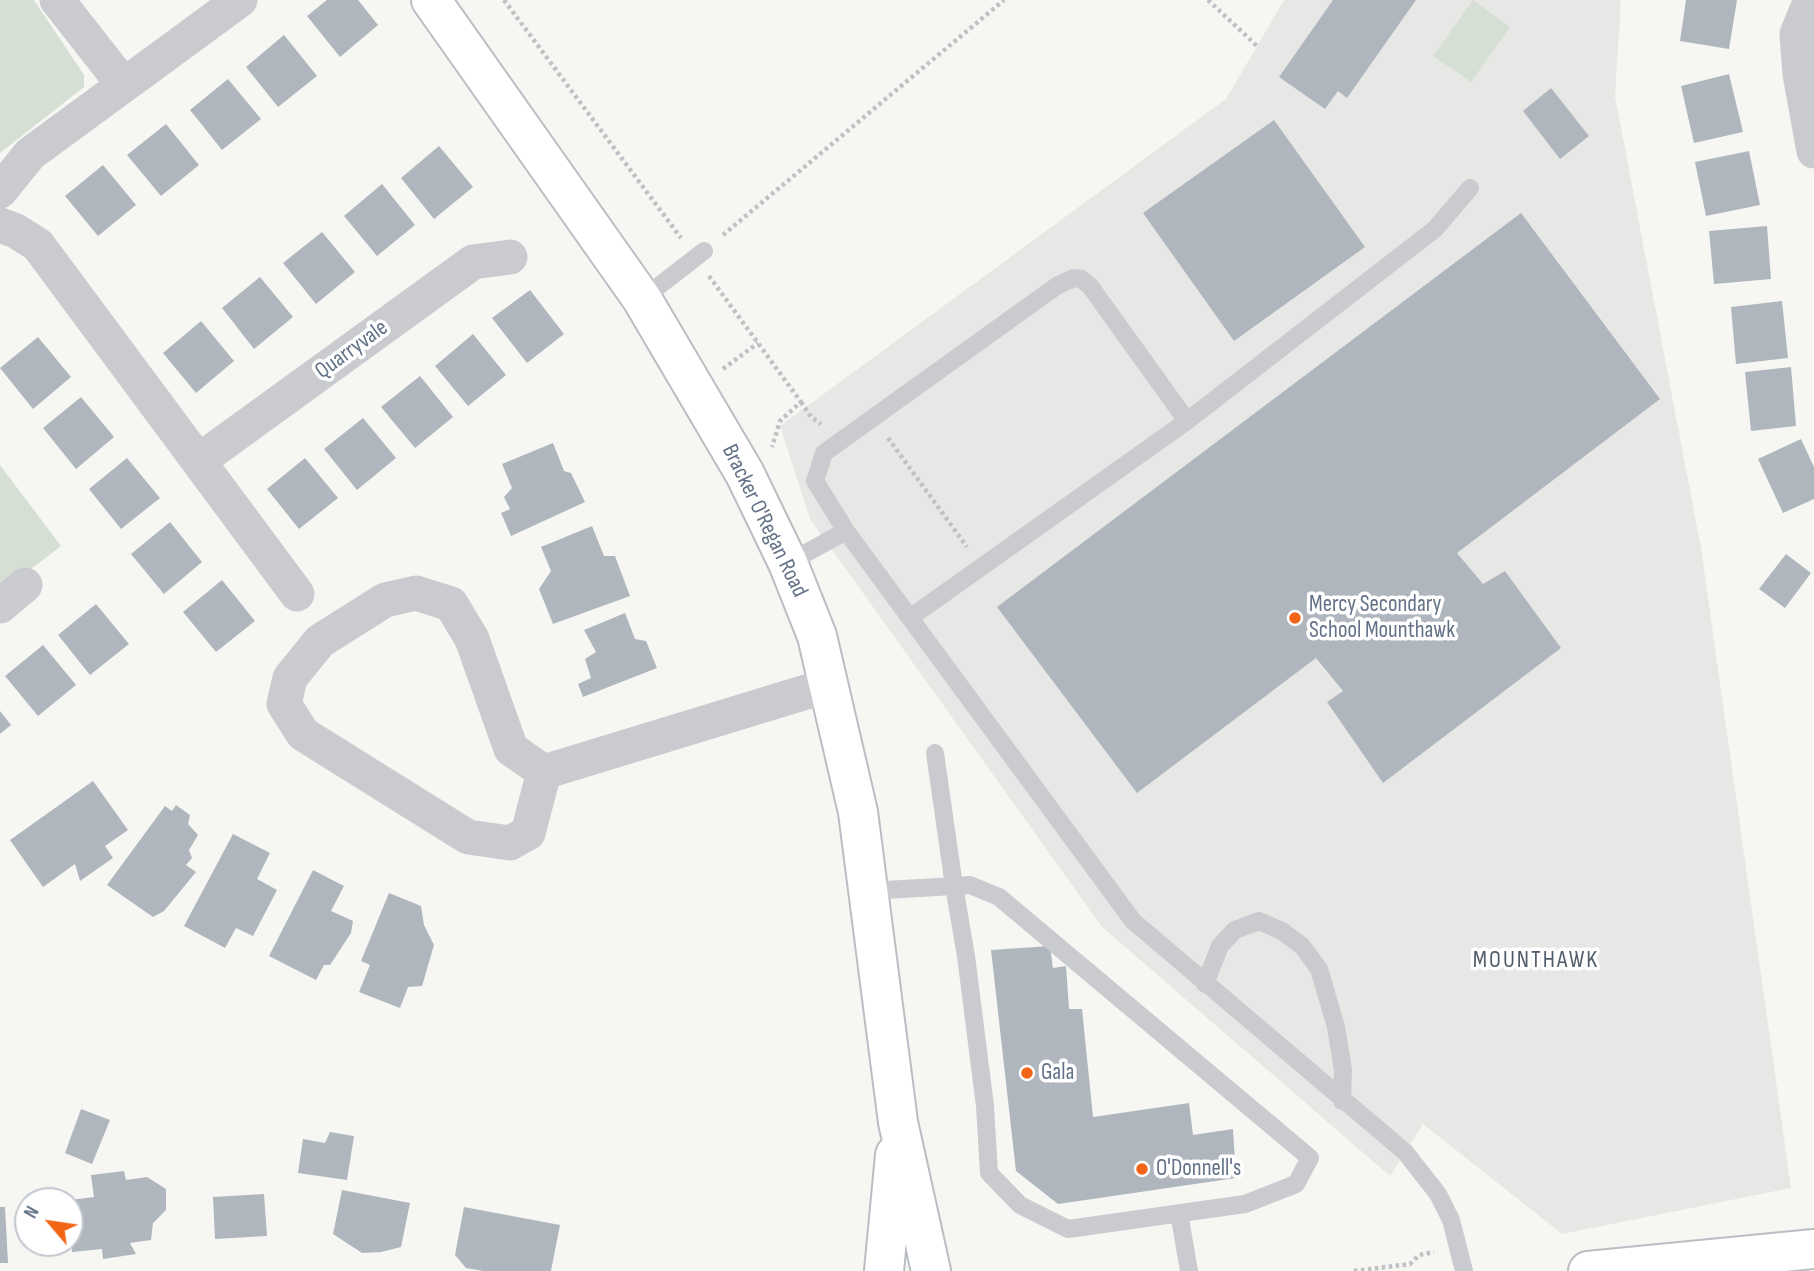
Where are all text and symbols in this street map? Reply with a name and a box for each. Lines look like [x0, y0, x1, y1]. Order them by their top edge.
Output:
street label: Quarryvale [310, 314, 394, 386]
street label: Bracker O'Regan Road [715, 440, 813, 602]
place label: Mercy Secondary School Mounthawk [1309, 591, 1455, 645]
marker: Mercy Secondary School Mounthawk [1287, 610, 1303, 626]
district label: MOUNTHAWK [1474, 947, 1598, 975]
place label: Gala [1041, 1059, 1074, 1087]
marker: Gala [1019, 1065, 1035, 1081]
place label: O'Donnell's [1156, 1155, 1241, 1183]
marker: O'Donnell's [1134, 1161, 1150, 1177]
north arrow [14, 1187, 84, 1257]
text: N [19, 1203, 44, 1223]

